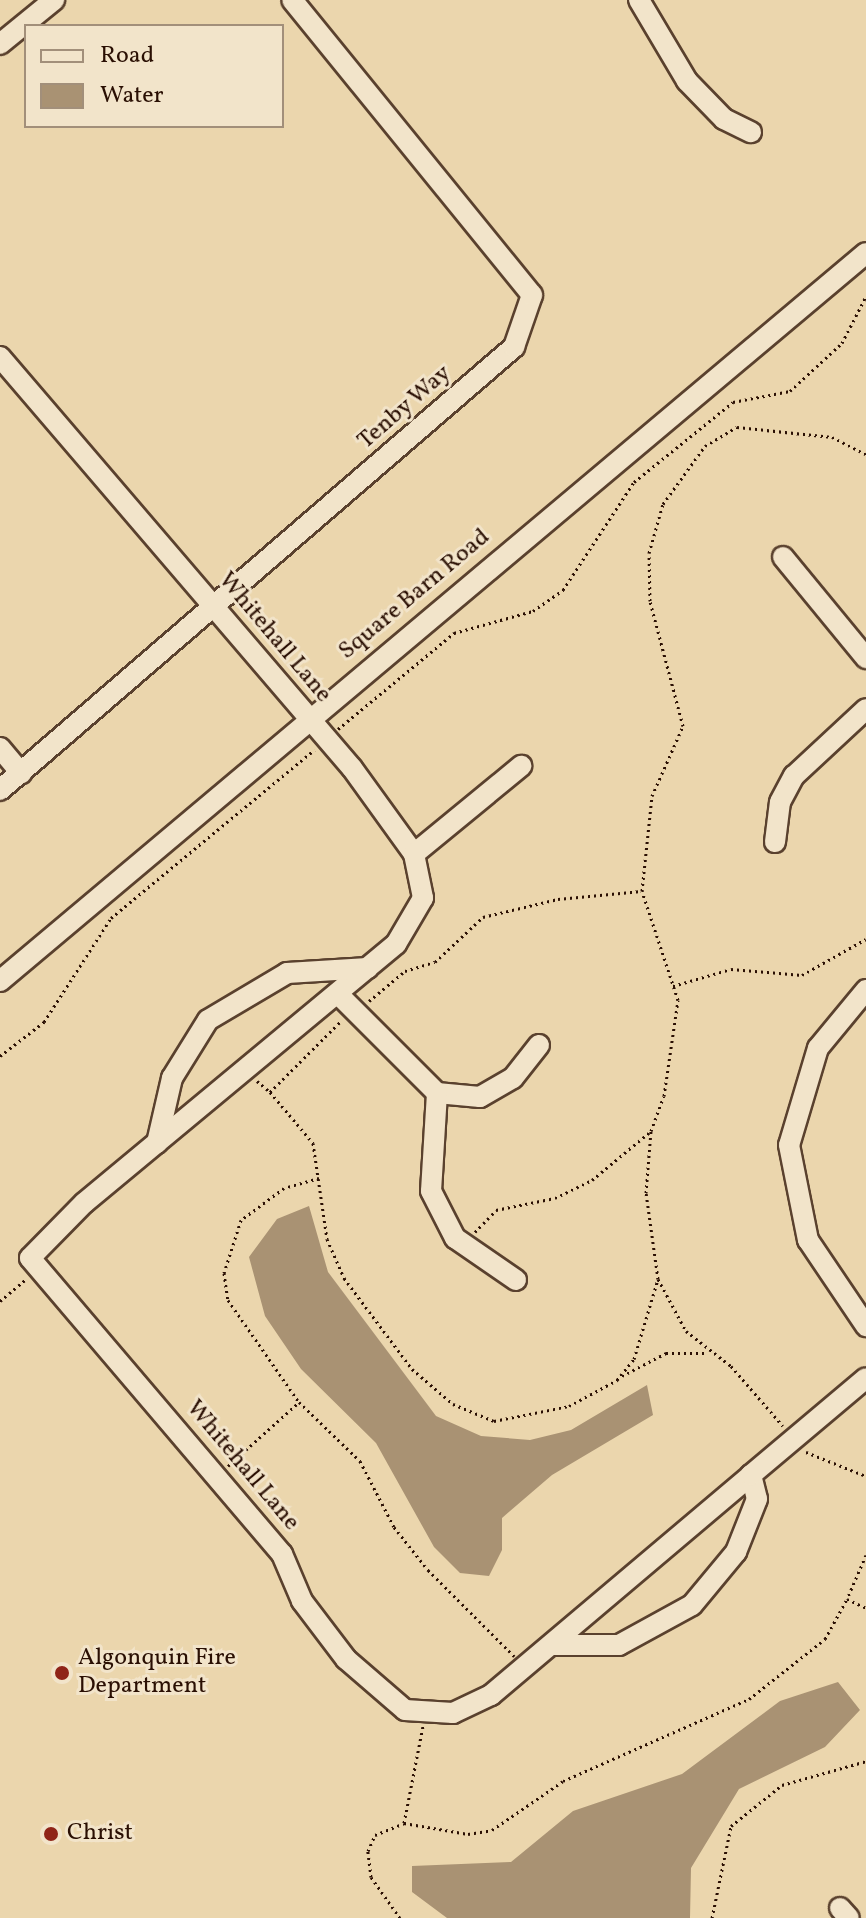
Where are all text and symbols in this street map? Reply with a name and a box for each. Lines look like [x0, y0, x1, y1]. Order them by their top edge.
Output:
legend [24, 24, 284, 128]
text: Road [100, 39, 154, 73]
text: Water [100, 79, 164, 113]
street label: Tenby Way [352, 359, 458, 457]
street label: Square Barn Road [334, 523, 496, 667]
street label: Whitehall Lane [211, 567, 337, 709]
street label: Whitehall Lane [179, 1395, 305, 1537]
place label: Algonquin Fire Department [78, 1645, 236, 1701]
marker: Algonquin Fire Department [53, 1664, 71, 1682]
place label: Christ [67, 1820, 133, 1848]
marker: Christ [42, 1825, 60, 1843]

